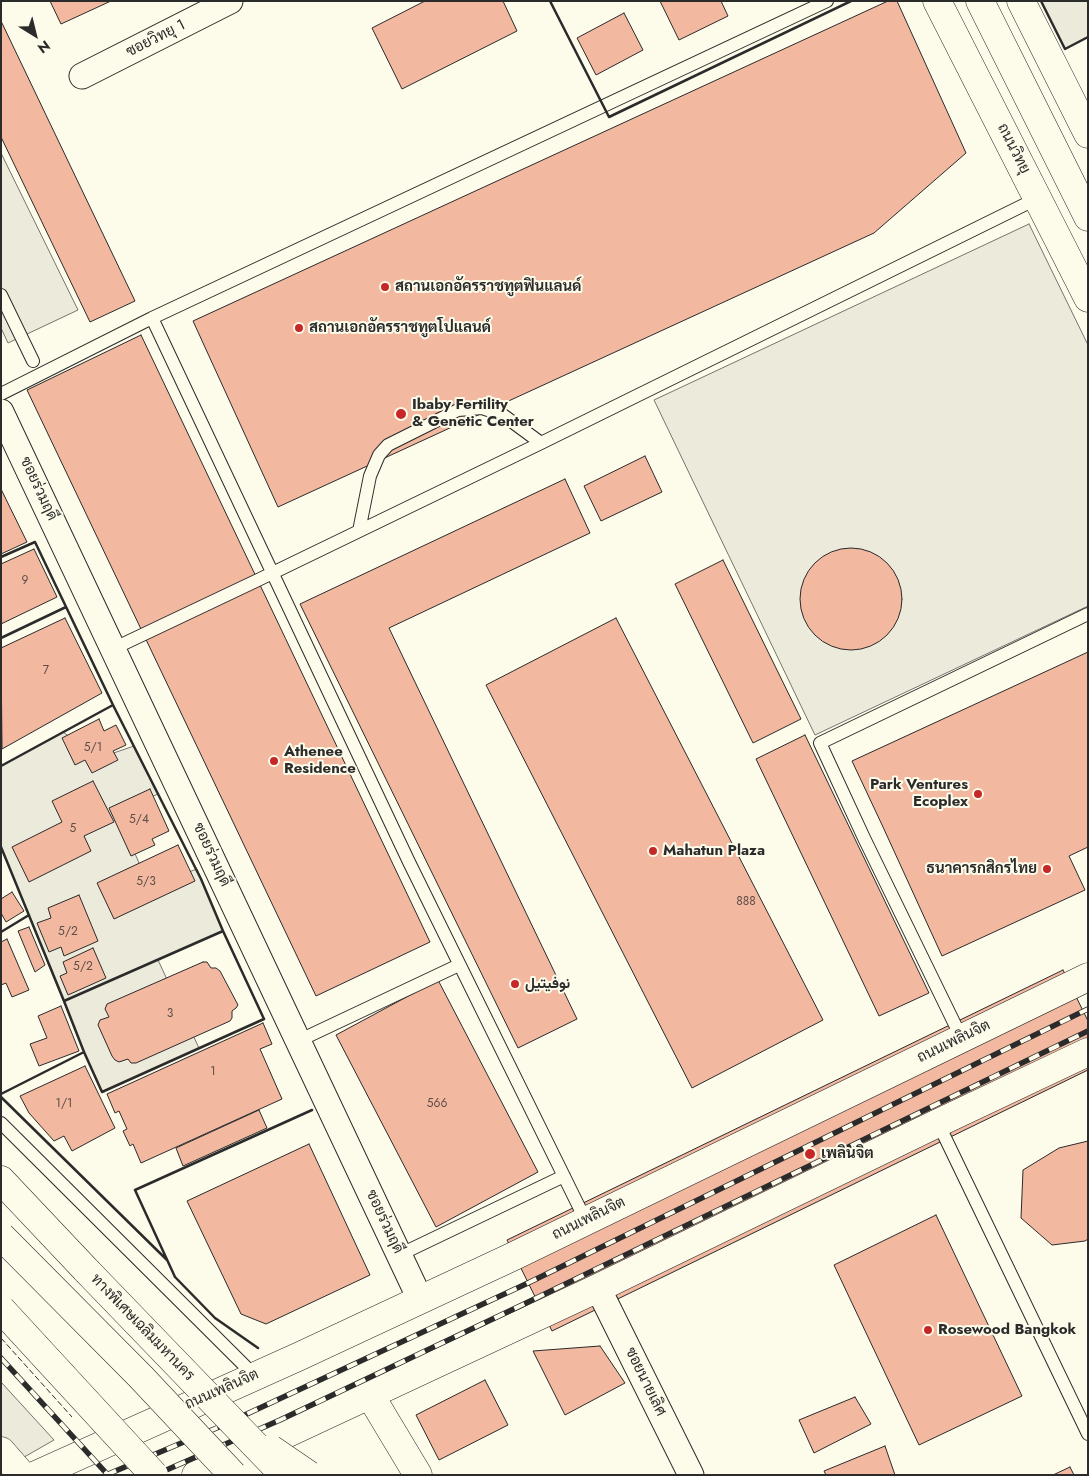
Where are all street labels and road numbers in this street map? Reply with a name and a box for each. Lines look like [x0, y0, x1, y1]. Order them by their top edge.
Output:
street label: ซอยวิทยุ 1 [123, 16, 189, 62]
street label: ถนนวิทยุ [993, 121, 1033, 177]
street label: ซอยร่วมฤดี [15, 454, 61, 524]
street label: ซอยร่วมฤดี [188, 820, 234, 890]
street label: ถนนเพลินจิต [915, 1017, 993, 1067]
street label: ซอยร่วมฤดี [361, 1187, 407, 1257]
street label: ถนนเพลินจิต [550, 1194, 628, 1244]
street label: ทางพิเศษเฉลิมมหานคร [86, 1271, 198, 1385]
street label: ซอยนายเลิศ [621, 1345, 669, 1419]
street label: ถนนเพลินจิต [182, 1366, 262, 1414]

